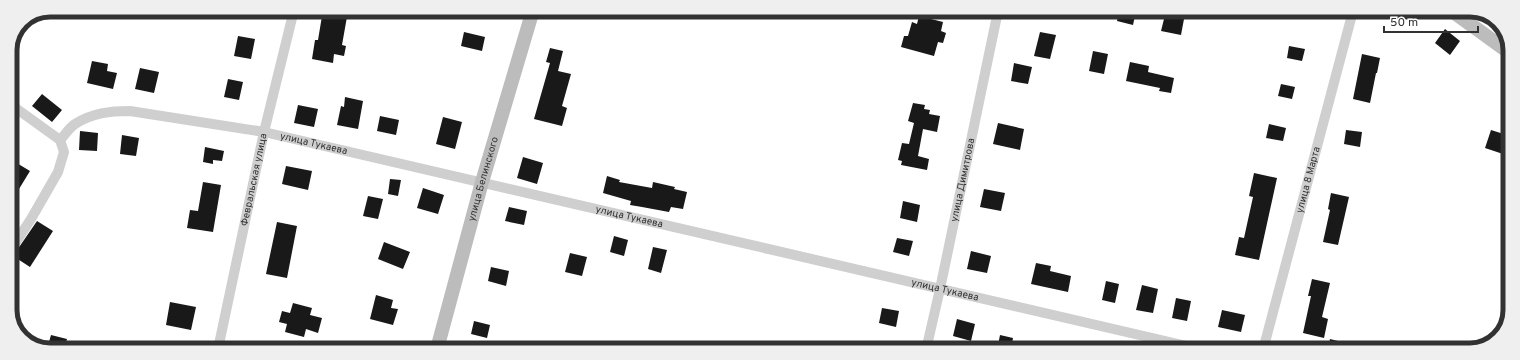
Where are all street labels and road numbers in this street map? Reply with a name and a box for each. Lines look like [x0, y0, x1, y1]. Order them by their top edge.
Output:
street label: улица Тукаева [279, 129, 349, 158]
street label: Февральская улица [238, 132, 270, 227]
street label: улица Белинского [465, 135, 502, 223]
street label: улица Димитрова [948, 137, 978, 223]
street label: улица 8 Марта [1293, 145, 1323, 215]
street label: улица Тукаева [594, 203, 664, 231]
street label: улица Тукаева [910, 276, 980, 304]

